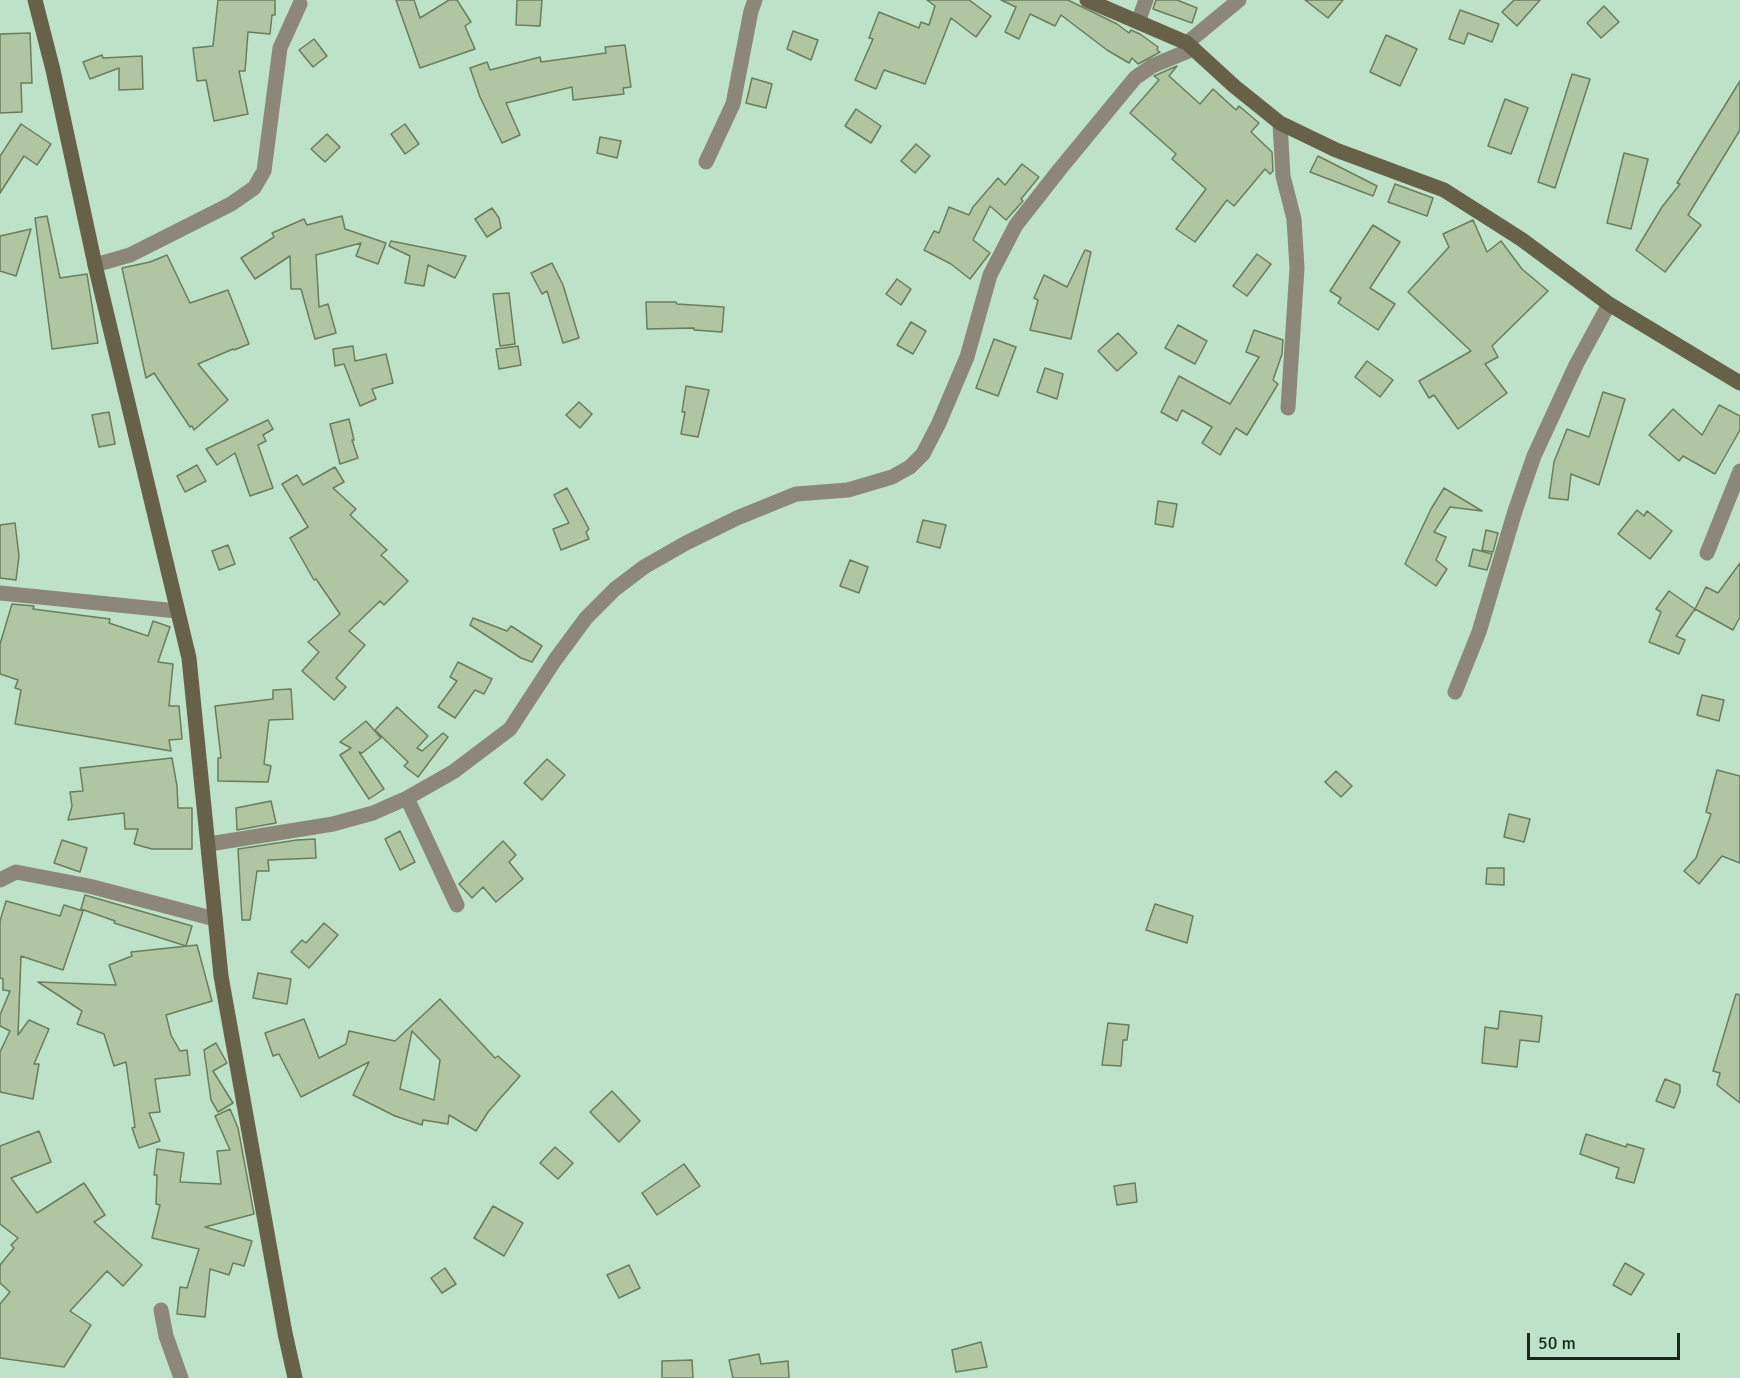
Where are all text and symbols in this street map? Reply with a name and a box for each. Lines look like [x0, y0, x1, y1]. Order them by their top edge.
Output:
scale bar [1530, 1321, 1683, 1359]
text: 50 m [1538, 1332, 1576, 1354]

